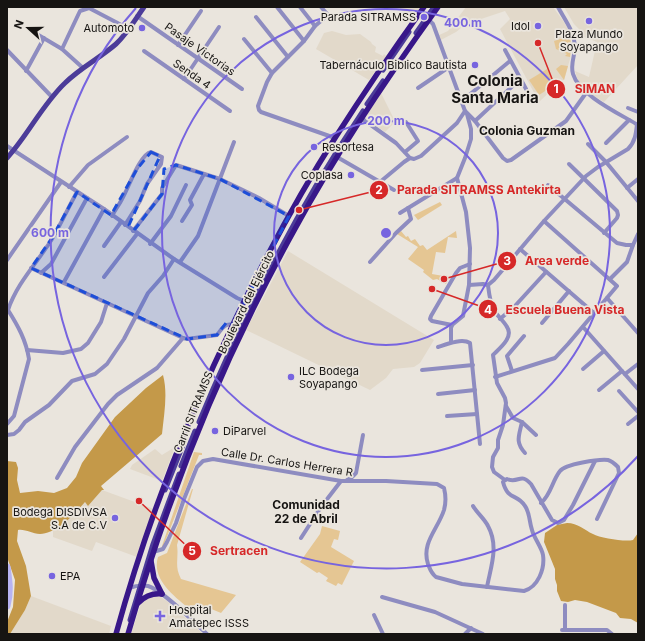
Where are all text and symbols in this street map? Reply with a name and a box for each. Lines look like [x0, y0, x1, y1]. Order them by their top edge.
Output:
north arrow [8, 8, 48, 48]
place label: Parada SITRAMSS [321, 10, 416, 24]
marker: Parada SITRAMSS [419, 12, 429, 22]
text: 400 m [444, 15, 482, 30]
marker: Plaza Mundo Soyapango [584, 16, 594, 26]
text: N [11, 18, 27, 31]
street label: Pasaje Victorias [162, 19, 238, 79]
place label: Idol [511, 19, 530, 33]
place label: Automoto [84, 21, 134, 35]
marker: Idol [533, 21, 543, 31]
marker: Automoto [137, 23, 147, 33]
place label: Plaza Mundo Soyapango [555, 27, 623, 54]
street label: Senda 4 [170, 56, 214, 92]
place label: Tabernáculo Biblico Bautista [320, 58, 467, 72]
marker: Tabernáculo Biblico Bautista [470, 60, 480, 70]
district label: Colonia Santa Maria [451, 71, 539, 107]
callout: SIMAN [546, 77, 623, 101]
text: 1 [553, 81, 559, 96]
text: SIMAN [575, 81, 615, 96]
text: 200 m [367, 113, 405, 128]
district label: Colonia Guzman [479, 123, 575, 138]
place label: Resortesa [322, 140, 374, 154]
marker: Resortesa [309, 142, 319, 152]
place label: Coplasa [301, 168, 343, 182]
marker: Coplasa [346, 170, 356, 180]
callout: Parada SITRAMSS Antekirta [369, 178, 569, 202]
text: 2 [375, 182, 383, 197]
text: Parada SITRAMSS Antekirta [397, 182, 561, 197]
text: 600 m [31, 225, 69, 240]
centre of rings [379, 226, 393, 240]
street label: Boulevard del Ejército [215, 248, 277, 356]
callout: Area verde [497, 249, 597, 273]
text: 3 [503, 253, 511, 268]
text: Area verde [525, 253, 589, 268]
callout: Escuela Buena Vista [478, 297, 632, 321]
text: 4 [484, 302, 492, 317]
text: Escuela Buena Vista [506, 302, 624, 317]
place label: ILC Bodega Soyapango [299, 364, 359, 391]
street label: Carril SITRAMSS [170, 369, 216, 455]
marker: ILC Bodega Soyapango [286, 372, 296, 382]
place label: DiParvel [223, 424, 266, 438]
marker: DiParvel [210, 426, 220, 436]
street label: Calle Dr. Carlos Herrera R [220, 445, 354, 479]
district label: Comunidad 22 de Abril [272, 497, 340, 526]
place label: Bodega DISDIVSA S.A de C.V [13, 505, 107, 532]
marker: Bodega DISDIVSA S.A de C.V [110, 513, 120, 523]
callout: Sertracen [182, 539, 275, 563]
text: 5 [188, 543, 196, 558]
text: Sertracen [210, 543, 268, 558]
place label: EPA [60, 569, 81, 583]
marker: EPA [47, 571, 57, 581]
place label: Hospital Amatepec ISSS [169, 603, 249, 630]
marker: Hospital Amatepec ISSS [154, 610, 166, 622]

